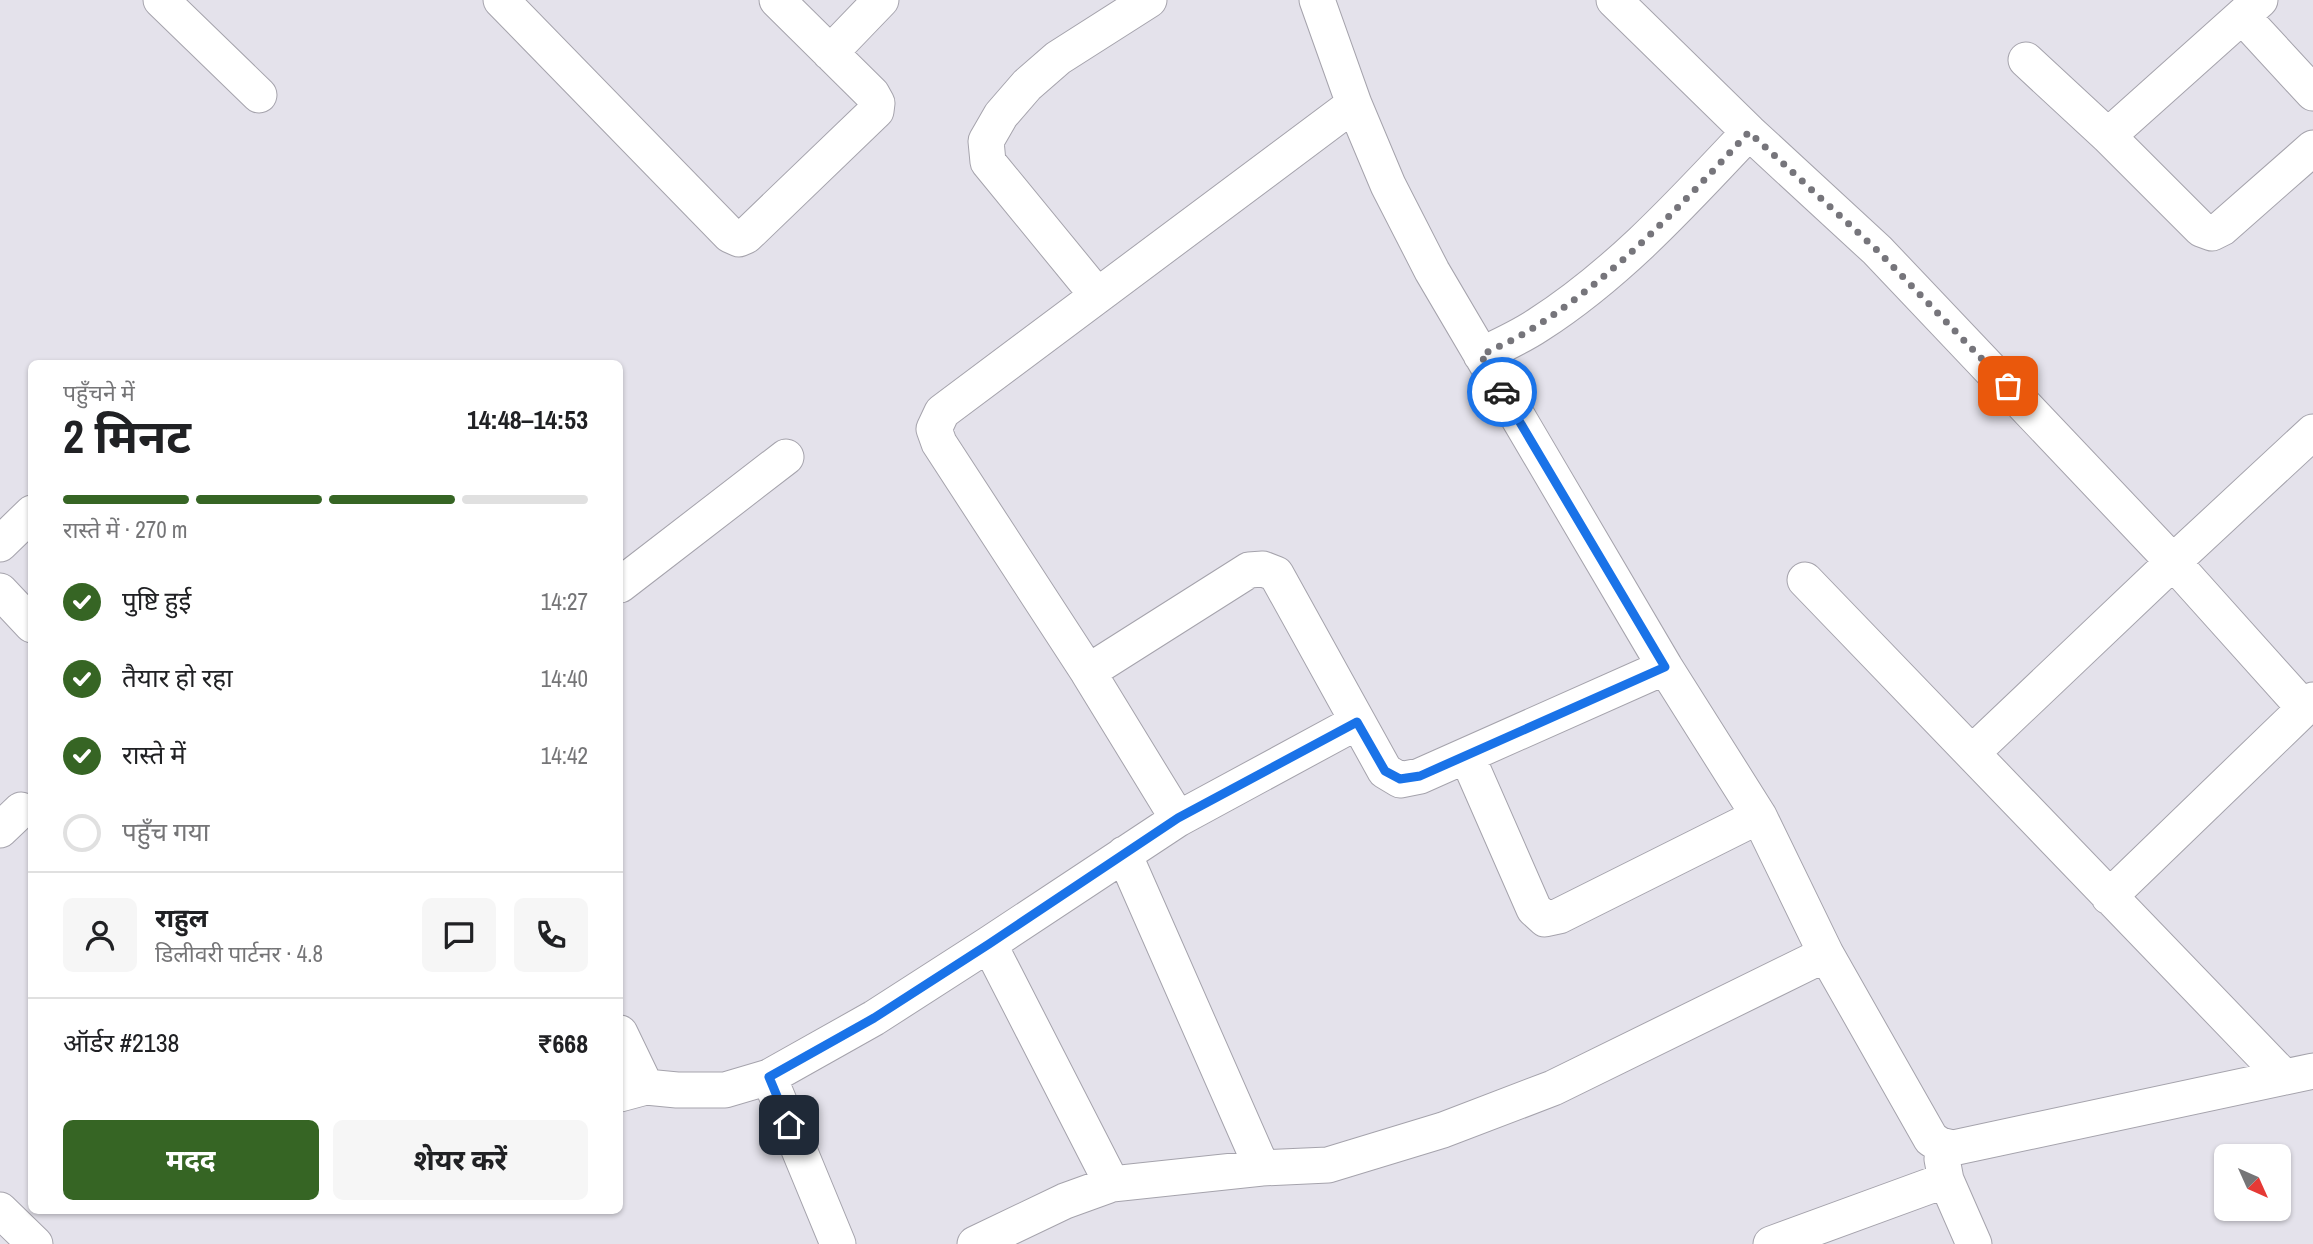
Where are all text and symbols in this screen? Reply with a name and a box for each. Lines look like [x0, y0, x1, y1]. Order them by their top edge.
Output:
pin [1978, 356, 2038, 416]
courier [1467, 357, 1537, 427]
icon: bag [1989, 367, 2027, 405]
icon: car [1483, 373, 1521, 411]
text: पहुँचने में [63, 377, 135, 408]
text: 14:48–14:53 [467, 402, 588, 437]
text: 2 मिनट [63, 405, 191, 467]
text: रास्ते में · 270 m [63, 514, 188, 545]
icon: check [63, 583, 101, 621]
text: पुष्टि हुई [122, 583, 191, 618]
text: 14:27 [541, 586, 588, 617]
icon: check [63, 660, 101, 698]
text: तैयार हो रहा [122, 660, 233, 695]
text: 14:40 [541, 663, 588, 694]
icon: check [63, 737, 101, 775]
text: रास्ते में [122, 737, 186, 772]
text: 14:42 [541, 740, 588, 771]
text: पहुँच गया [122, 814, 209, 849]
button: person [63, 898, 137, 972]
button: chat [422, 898, 496, 972]
button: phone [514, 898, 588, 972]
text: राहुल [155, 900, 208, 935]
text: डिलीवरी पार्टनर · 4.8 [155, 938, 323, 969]
text: ऑर्डर #2138 [63, 1025, 179, 1060]
text: ₹668 [537, 1026, 588, 1061]
pin [759, 1095, 819, 1155]
icon: home [770, 1106, 808, 1144]
button: मदद [63, 1120, 319, 1200]
button: शेयर करें [333, 1120, 588, 1200]
north arrow [2214, 1144, 2291, 1222]
map controls [2214, 1144, 2291, 1221]

